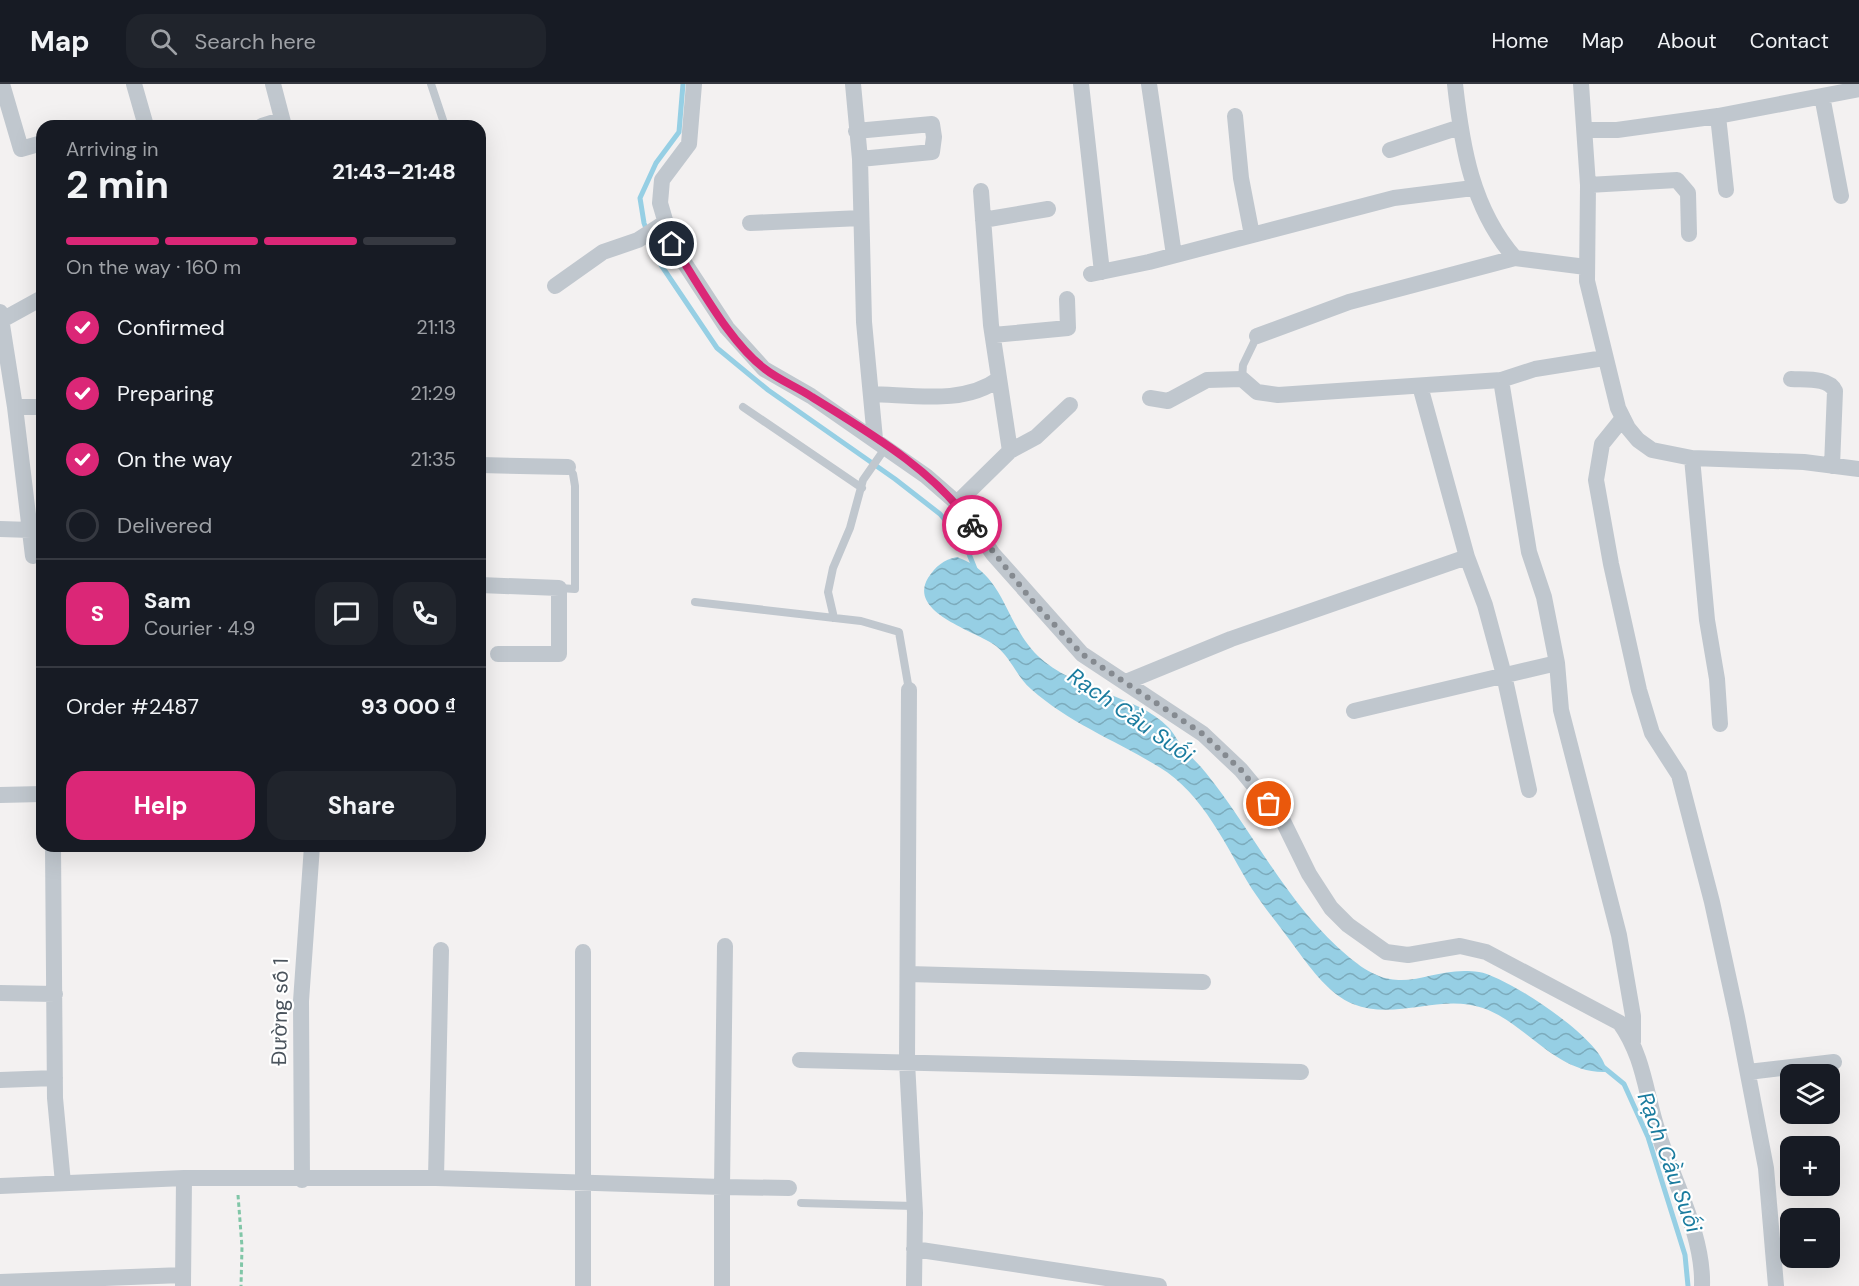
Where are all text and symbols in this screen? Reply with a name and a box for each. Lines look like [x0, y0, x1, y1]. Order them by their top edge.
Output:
search box [126, 14, 546, 68]
text: Map [30, 23, 90, 60]
icon: search [147, 25, 180, 58]
text: Search here [195, 27, 316, 56]
text: Home [1491, 27, 1549, 55]
text: Map [1582, 27, 1624, 55]
text: About [1657, 27, 1717, 55]
text: Contact [1750, 27, 1829, 55]
text: Arriving in [66, 136, 158, 162]
text: 21:43–21:48 [332, 157, 456, 186]
text: 2 min [66, 159, 169, 210]
pin [646, 218, 697, 269]
icon: home [655, 227, 688, 260]
text: On the way · 160 m [66, 254, 241, 280]
icon: check [66, 311, 99, 344]
text: Confirmed [117, 313, 225, 342]
text: 21:13 [416, 314, 456, 340]
icon: check [66, 377, 99, 410]
text: Preparing [117, 379, 214, 408]
text: 21:29 [410, 380, 456, 406]
icon: check [66, 443, 99, 476]
text: On the way [117, 445, 232, 474]
text: 21:35 [410, 446, 456, 472]
courier [942, 495, 1002, 555]
icon: bike [956, 509, 989, 542]
text: Delivered [117, 511, 212, 540]
button: chat [315, 582, 378, 645]
button: phone [393, 582, 456, 645]
text: Sam [144, 586, 191, 615]
text: S [91, 599, 104, 628]
text: Courier · 4.9 [144, 615, 255, 641]
water label: Rạch Cầu Suối [1062, 661, 1200, 770]
text: Order #2487 [66, 692, 199, 721]
text: 93 000 ₫ [361, 692, 456, 721]
button: Help [66, 771, 255, 840]
button: Share [267, 771, 456, 840]
pin [1243, 778, 1294, 829]
icon: bag [1252, 787, 1285, 820]
street label: Đường số 1 [265, 958, 295, 1066]
map controls [1780, 1064, 1840, 1268]
button: layers [1780, 1064, 1840, 1124]
water label: Rạch Cầu Suối [1631, 1088, 1709, 1237]
button: + [1780, 1136, 1840, 1196]
button: − [1780, 1208, 1840, 1268]

